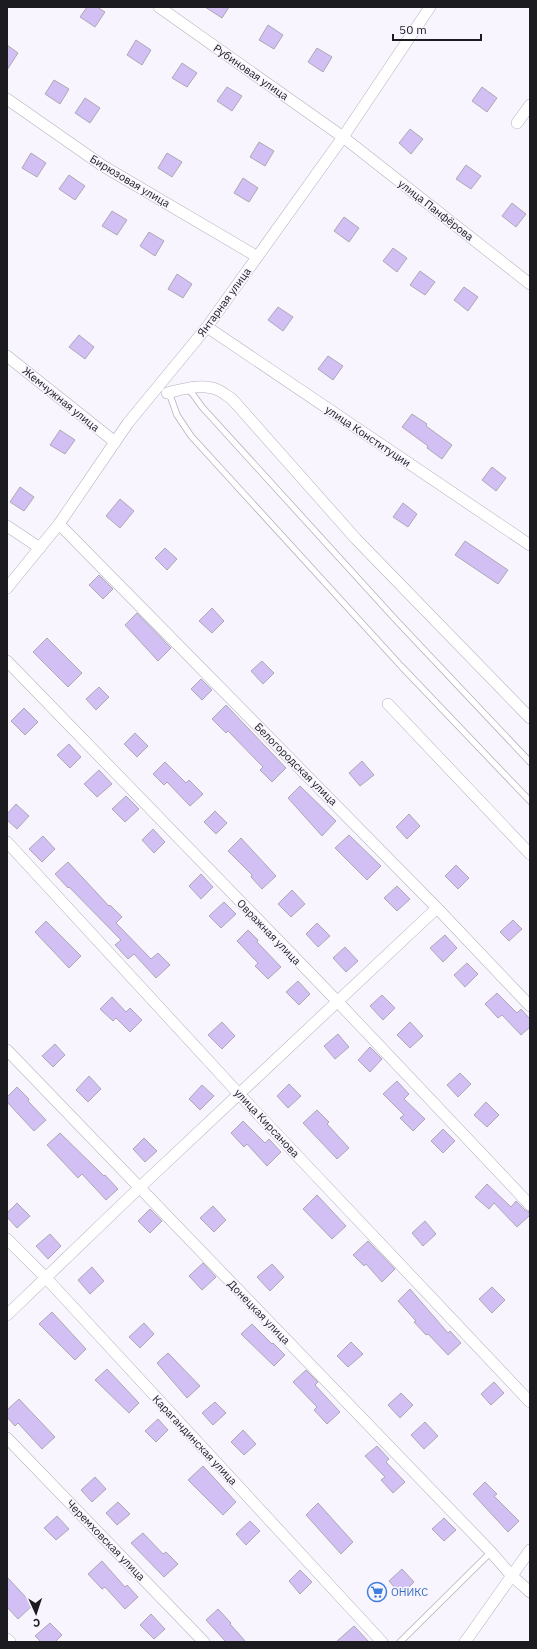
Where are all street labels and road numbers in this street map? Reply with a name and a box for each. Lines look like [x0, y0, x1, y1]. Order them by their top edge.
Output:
street label: Рубиновая улица [211, 41, 291, 103]
street label: Бирюзовая улица [87, 152, 173, 210]
street label: улица Панфёрова [396, 176, 477, 244]
street label: Янтарная улица [194, 265, 254, 339]
street label: Жемчужная улица [20, 364, 103, 435]
street label: улица Конституции [323, 402, 413, 470]
street label: Белогородская улица [252, 720, 340, 808]
street label: Овражная улица [234, 896, 304, 968]
street label: улица Кирсанова [232, 1086, 303, 1160]
street label: Донецкая улица [225, 1277, 293, 1347]
street label: Карагандинская улица [150, 1392, 240, 1488]
street label: Черемховская улица [64, 1497, 148, 1584]

